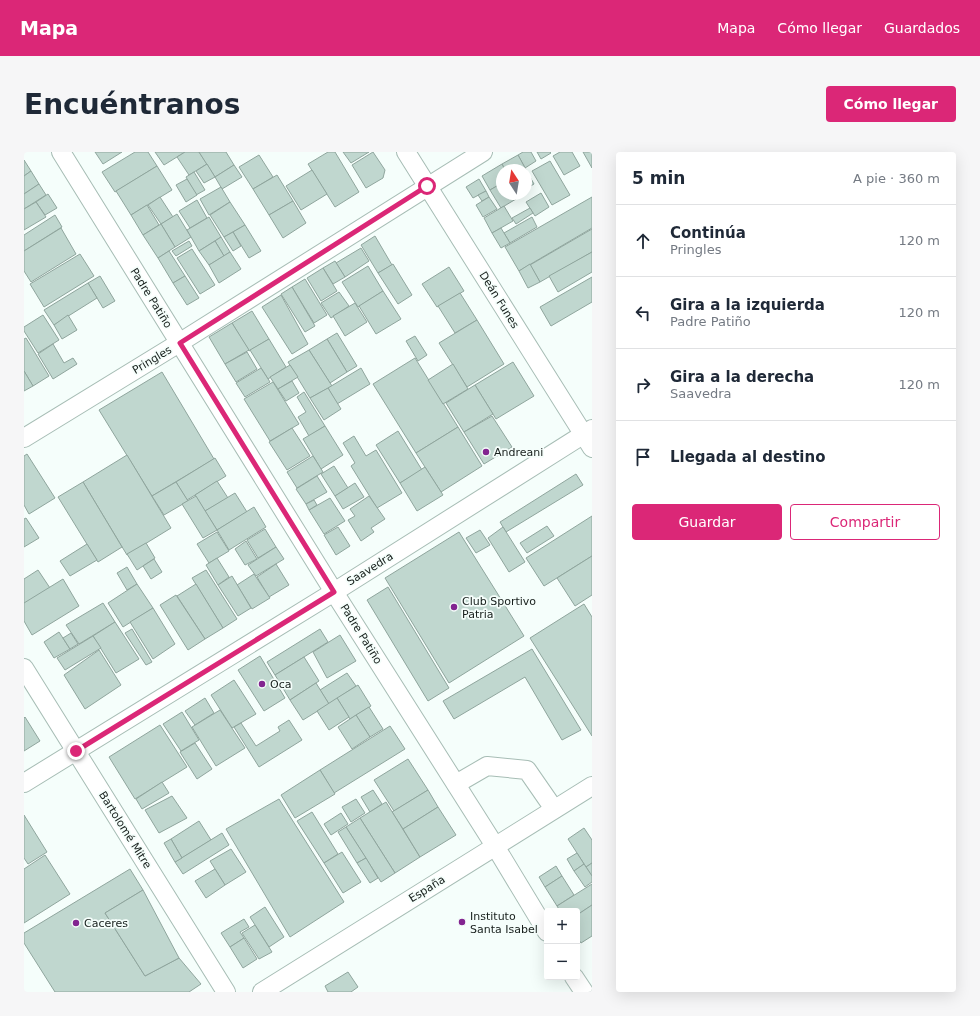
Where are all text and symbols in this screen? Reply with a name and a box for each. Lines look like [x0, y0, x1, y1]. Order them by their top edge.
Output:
text: Mapa [20, 17, 78, 39]
text: Mapa [717, 20, 755, 36]
text: Cómo llegar [777, 20, 862, 36]
text: Guardados [884, 20, 960, 36]
button: Cómo llegar [826, 86, 956, 122]
text: Encuéntranos [24, 88, 240, 121]
north arrow [496, 164, 532, 200]
text: 5 min [632, 168, 685, 188]
text: A pie · 360 m [853, 171, 940, 186]
route start [418, 177, 436, 195]
text: Continúa [670, 224, 746, 242]
icon: ahead [632, 230, 654, 252]
text: 120 m [898, 233, 940, 248]
text: Pringles [670, 242, 721, 257]
street label: Padre Patiño [127, 266, 175, 331]
street label: Deán Funes [476, 269, 522, 331]
text: Gira a la izquierda [670, 296, 825, 314]
icon: left [632, 302, 654, 324]
text: 120 m [898, 305, 940, 320]
text: Padre Patiño [670, 314, 751, 329]
street label: Pringles [130, 343, 174, 377]
text: Gira a la derecha [670, 368, 814, 386]
icon: right [632, 374, 654, 396]
text: 120 m [898, 377, 940, 392]
text: Saavedra [670, 386, 731, 401]
place label: Andreani [494, 446, 543, 459]
icon: arrive [632, 446, 654, 468]
marker: Andreani [481, 447, 491, 457]
text: Llegada al destino [670, 448, 825, 466]
button: Guardar [632, 504, 782, 540]
button: Compartir [790, 504, 940, 540]
street label: Saavedra [345, 550, 395, 588]
place label: Club Sportivo Patria [462, 595, 536, 621]
street label: Padre Patiño [337, 602, 385, 667]
marker: Club Sportivo Patria [449, 602, 459, 612]
place label: Oca [270, 678, 291, 691]
marker: Oca [257, 679, 267, 689]
route end [67, 742, 85, 760]
street label: Bartolomé Mitre [96, 789, 154, 871]
street label: España [407, 873, 447, 905]
map controls [544, 908, 580, 980]
button: + [544, 908, 580, 944]
place label: Instituto Santa Isabel [470, 910, 538, 936]
place label: Caceres [84, 917, 128, 930]
marker: Instituto Santa Isabel [457, 917, 467, 927]
marker: Caceres [71, 918, 81, 928]
button: − [544, 944, 580, 980]

